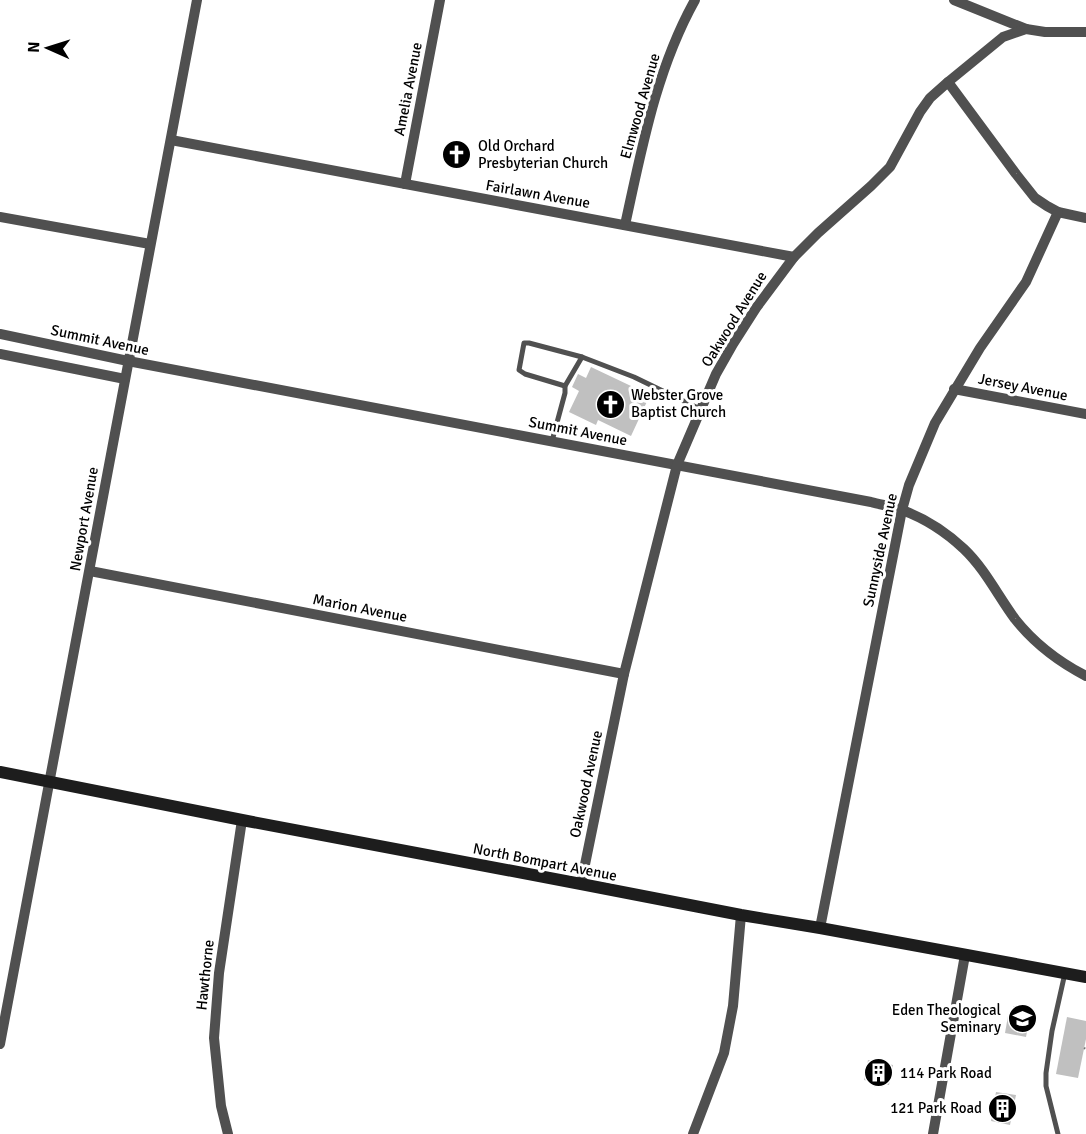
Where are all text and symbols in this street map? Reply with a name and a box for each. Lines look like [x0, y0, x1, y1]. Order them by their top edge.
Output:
north arrow [18, 18, 78, 78]
text: N [24, 41, 44, 53]
street label: Amelia Avenue [390, 41, 426, 137]
street label: Elmwood Avenue [616, 51, 664, 161]
place label: Old Orchard Presbyterian Church [478, 137, 608, 172]
church icon: Old Orchard Presbyterian Church [441, 139, 473, 171]
street label: Fairlawn Avenue [484, 176, 592, 212]
street label: Oakwood Avenue [697, 268, 771, 370]
street label: Summit Avenue [49, 321, 151, 359]
street label: Jersey Avenue [977, 369, 1069, 405]
place label: Webster Grove Baptist Church [631, 386, 726, 421]
church icon: Webster Grove Baptist Church [594, 388, 626, 420]
street label: Summit Avenue [527, 413, 629, 449]
street label: Newport Avenue [66, 466, 102, 572]
street label: Sunnyside Avenue [859, 491, 901, 609]
street label: Marion Avenue [311, 590, 409, 626]
street label: Oakwood Avenue [566, 729, 606, 839]
street label: North Bompart Avenue [472, 839, 618, 885]
street label: Hawthorne [192, 939, 218, 1011]
place label: Eden Theological Seminary [892, 1001, 1001, 1036]
school or university icon: Eden Theological Seminary [1006, 1003, 1038, 1035]
building icon: 114 Park Road [863, 1057, 895, 1089]
place label: 114 Park Road [900, 1064, 992, 1082]
building icon: 121 Park Road [987, 1092, 1019, 1124]
place label: 121 Park Road [890, 1099, 982, 1117]

